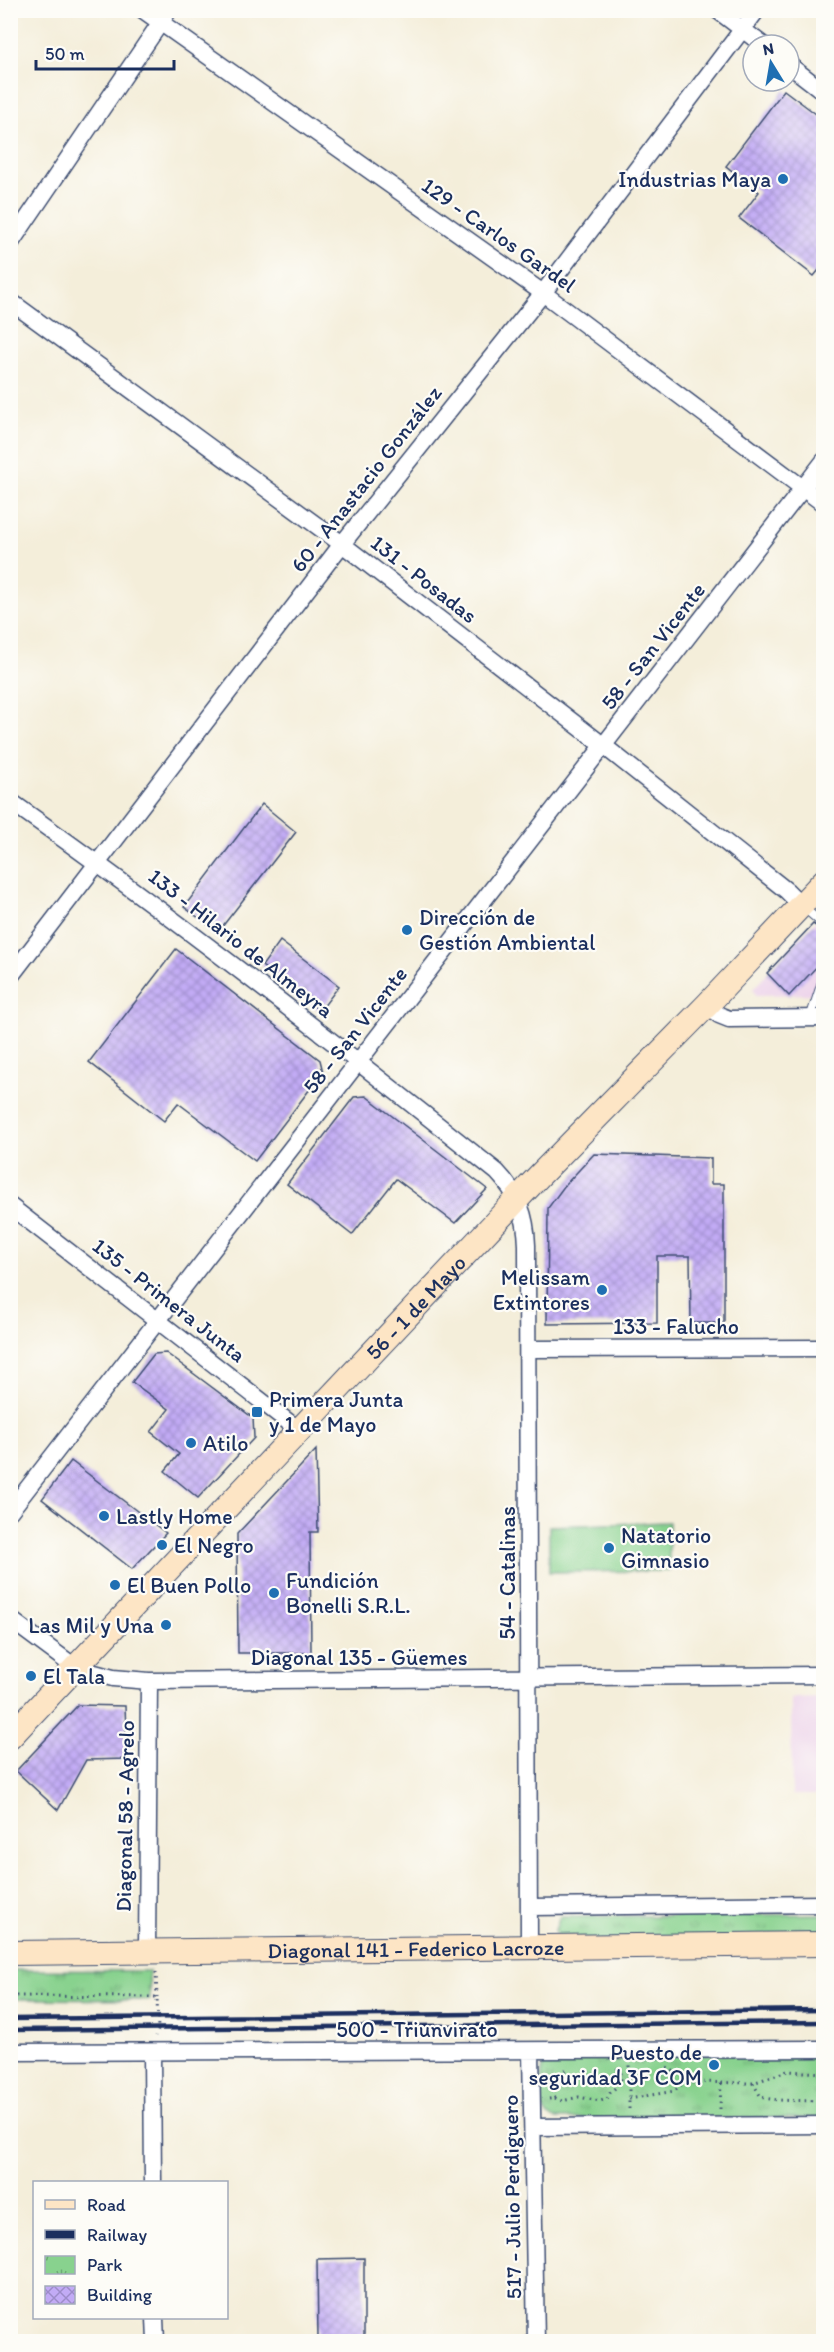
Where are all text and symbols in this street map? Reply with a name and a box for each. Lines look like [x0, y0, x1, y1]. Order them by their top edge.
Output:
scale bar [36, 33, 174, 71]
north arrow [741, 33, 801, 93]
text: N [761, 38, 775, 59]
text: 50 m [45, 43, 85, 65]
place label: Industrias Maya [618, 166, 771, 193]
street label: 129 - Carlos Gardel [417, 172, 581, 298]
marker: Industrias Maya [776, 172, 790, 186]
street label: 60 - Anastacio González [285, 380, 447, 578]
street label: 131 - Posadas [365, 529, 483, 629]
street label: 58 - San Vicente [595, 577, 711, 715]
street label: 133 - Hilario de Almeyra [143, 862, 339, 1024]
place label: Dirección de Gestión Ambiental [419, 904, 596, 956]
marker: Dirección de Gestión Ambiental [400, 923, 414, 937]
street label: 58 - San Vicente [297, 961, 413, 1099]
street label: 135 - Primera Junta [87, 1232, 251, 1368]
street label: 56 - 1 de Mayo [360, 1249, 471, 1365]
place label: Melissam Extintores [493, 1264, 590, 1316]
marker: Melissam Extintores [595, 1283, 609, 1297]
street label: 133 - Falucho [613, 1313, 739, 1340]
place label: Primera Junta y 1 de Mayo [269, 1386, 404, 1438]
marker: Primera Junta y 1 de Mayo [250, 1405, 264, 1419]
place label: Atilo [203, 1430, 248, 1457]
marker: Atilo [184, 1436, 198, 1450]
place label: Lastly Home [116, 1503, 233, 1530]
street label: 54 - Catalinas [494, 1506, 521, 1640]
marker: Lastly Home [97, 1509, 111, 1523]
place label: Natatorio Gimnasio [621, 1522, 711, 1574]
place label: El Negro [174, 1532, 254, 1559]
marker: El Negro [155, 1538, 169, 1552]
marker: Natatorio Gimnasio [602, 1541, 616, 1555]
place label: Fundición Bonelli S.R.L. [286, 1567, 411, 1619]
place label: El Buen Pollo [127, 1572, 251, 1599]
marker: El Buen Pollo [108, 1578, 122, 1592]
marker: Fundición Bonelli S.R.L. [267, 1586, 281, 1600]
place label: Las Mil y Una [28, 1612, 155, 1639]
marker: Las Mil y Una [159, 1618, 173, 1632]
street label: Diagonal 135 - Güemes [251, 1644, 467, 1671]
place label: El Tala [43, 1663, 105, 1690]
marker: El Tala [24, 1669, 38, 1683]
street label: Diagonal 58 - Agrelo [110, 1720, 140, 1912]
street label: Diagonal 141 - Federico Lacroze [267, 1933, 565, 1964]
street label: 500 - Triunvirato [336, 2016, 498, 2043]
place label: Puesto de seguridad 3F COM [528, 2039, 702, 2091]
marker: Puesto de seguridad 3F COM [707, 2058, 721, 2072]
street label: 517 - Julio Perdiguero [497, 2094, 527, 2300]
legend [33, 2181, 228, 2319]
text: Road [87, 2194, 126, 2216]
text: Railway [87, 2224, 148, 2246]
text: Park [87, 2254, 122, 2276]
text: Building [87, 2284, 153, 2306]

